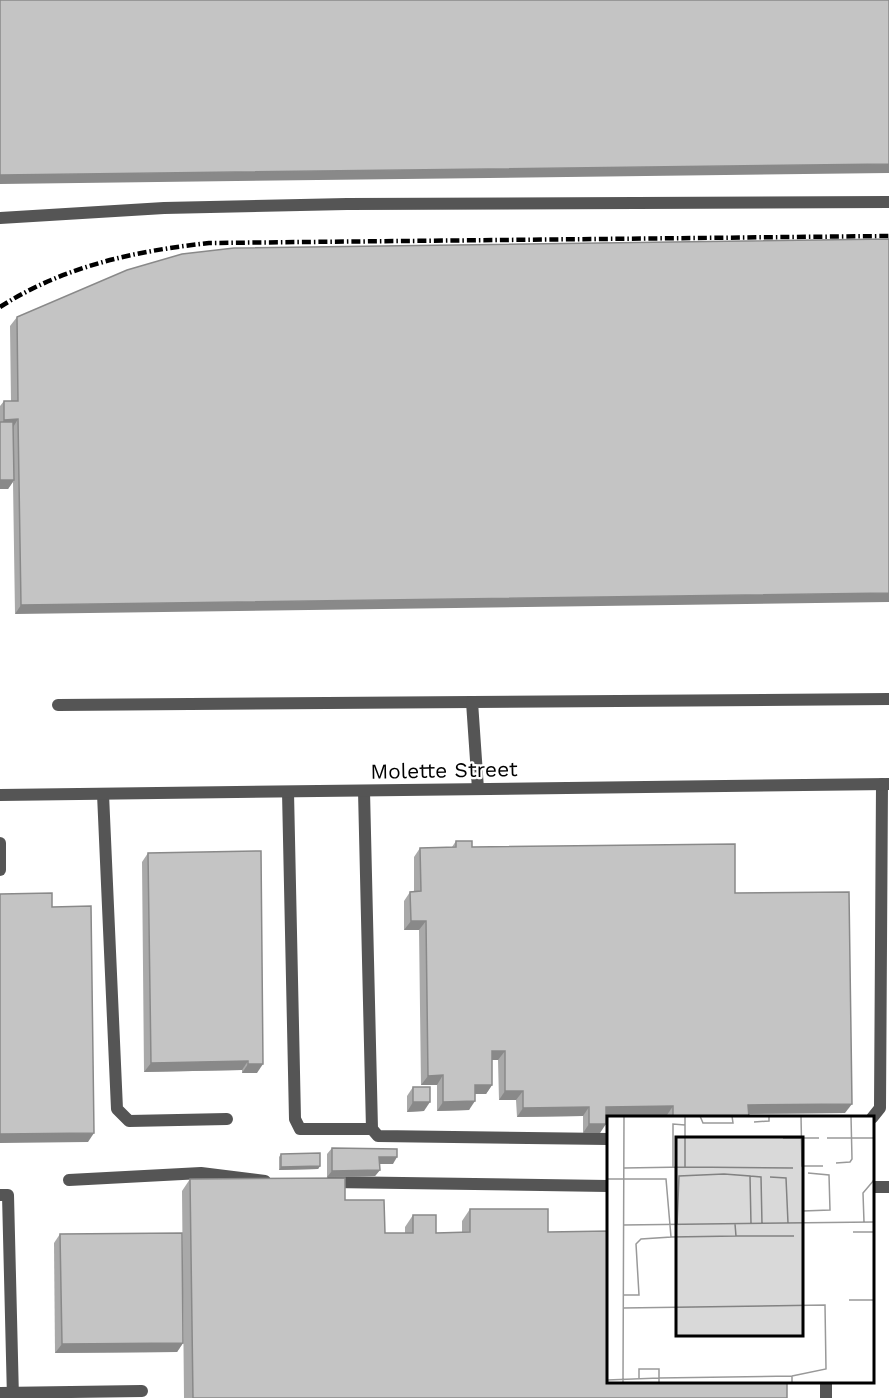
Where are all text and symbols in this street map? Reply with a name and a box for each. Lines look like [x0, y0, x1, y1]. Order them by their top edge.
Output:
street label: Molette Street [370, 756, 518, 784]
inset map [607, 1116, 874, 1383]

